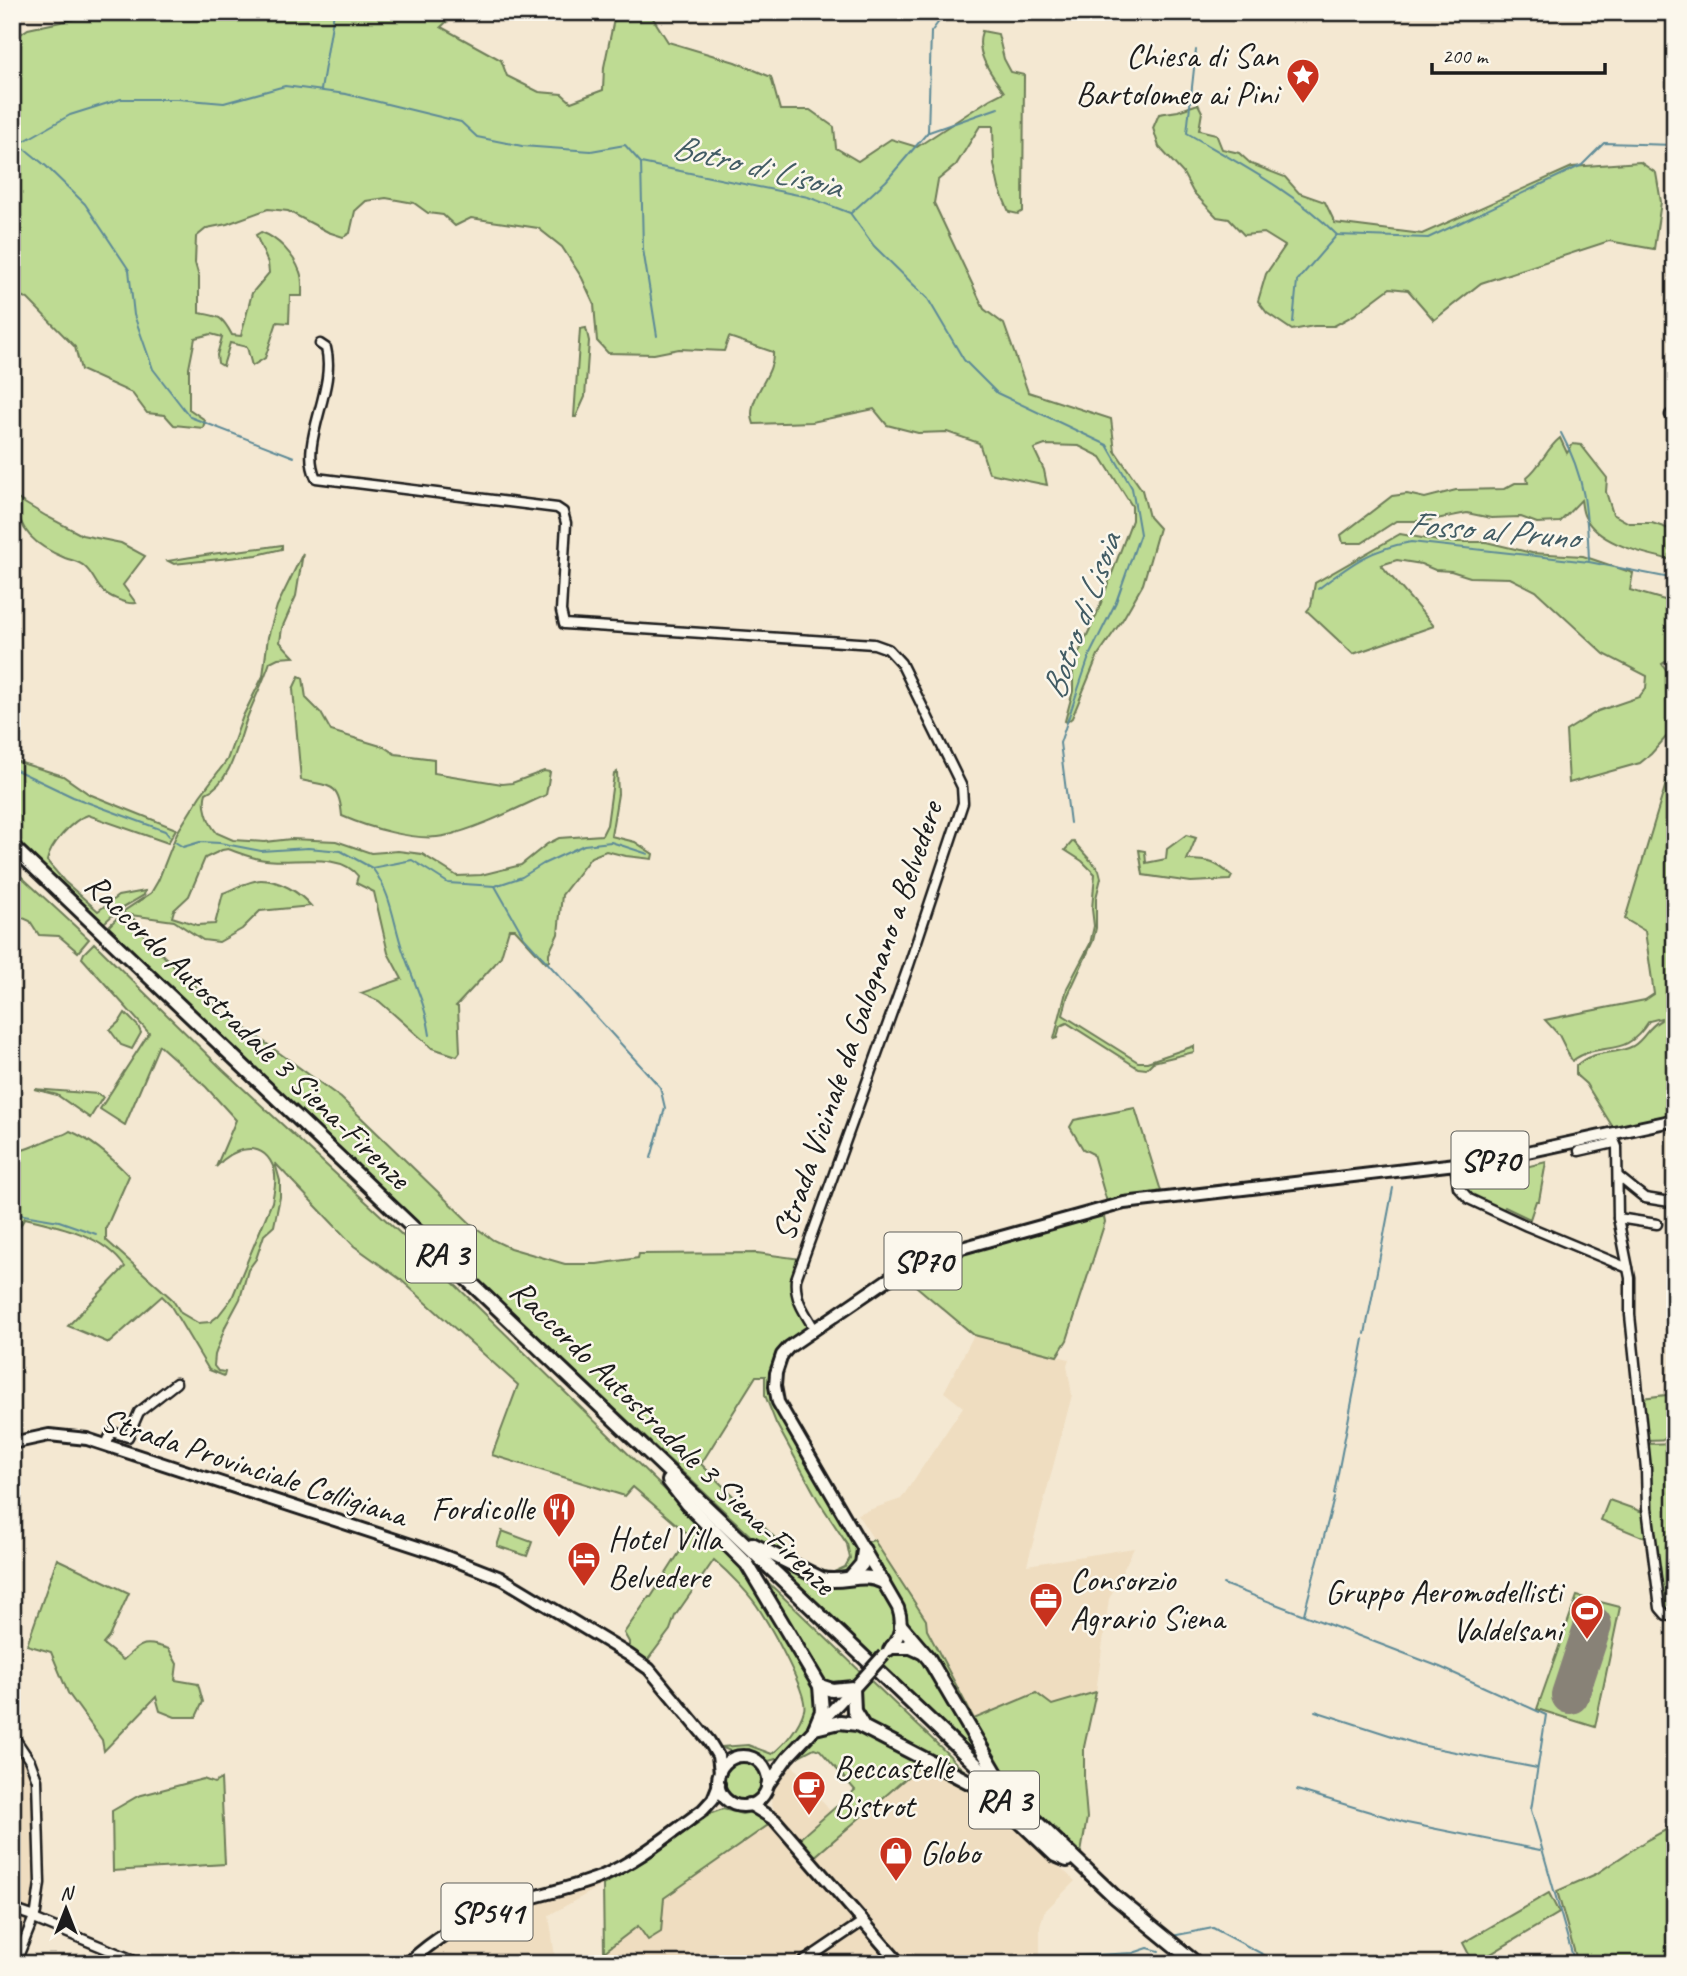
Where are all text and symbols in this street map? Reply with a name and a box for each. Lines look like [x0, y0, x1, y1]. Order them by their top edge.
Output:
scale bar [1432, 32, 1605, 76]
place label: Chiesa di San Bartolomeo ai Pini [1076, 35, 1282, 115]
text: 200 m [1442, 43, 1489, 69]
place icon: Chiesa di San Bartolomeo ai Pini [1284, 56, 1322, 105]
water label: Botro di Lisoia [668, 123, 850, 210]
water label: Fosso al Pruno [1406, 500, 1587, 560]
water label: Botro di Lisoia [1030, 524, 1133, 705]
street label: Strada Vicinale da Galognano a Belvedere [762, 794, 953, 1246]
street label: Raccordo Autostradale 3 Siena-Firenze [76, 864, 421, 1200]
road number: SP70 [1452, 1132, 1528, 1189]
road number: RA 3 [406, 1226, 476, 1282]
road number: SP70 [884, 1232, 962, 1290]
street label: Raccordo Autostradale 3 Siena-Firenze [501, 1270, 846, 1606]
street label: Strada Provinciale Colligiana [96, 1398, 414, 1537]
place label: Fordicolle [431, 1488, 536, 1530]
restaurant icon: Fordicolle [540, 1490, 578, 1539]
place label: Hotel Villa Belvedere [608, 1518, 724, 1598]
hotel icon: Hotel Villa Belvedere [565, 1539, 603, 1588]
place label: Consorzio Agrario Siena [1070, 1559, 1227, 1639]
place label: Gruppo Aeromodellisti Valdelsani [1325, 1571, 1566, 1651]
office icon: Consorzio Agrario Siena [1027, 1580, 1065, 1629]
sports icon: Gruppo Aeromodellisti Valdelsani [1568, 1592, 1606, 1641]
place label: Beccastelle Bistrot [834, 1747, 955, 1827]
cafe icon: Beccastelle Bistrot [790, 1768, 828, 1817]
road number: RA 3 [969, 1772, 1039, 1828]
place label: Globo [920, 1832, 983, 1874]
shop icon: Globo [877, 1834, 915, 1883]
north arrow [32, 1874, 102, 1944]
text: N [60, 1881, 75, 1905]
road number: SP541 [442, 1884, 532, 1940]

